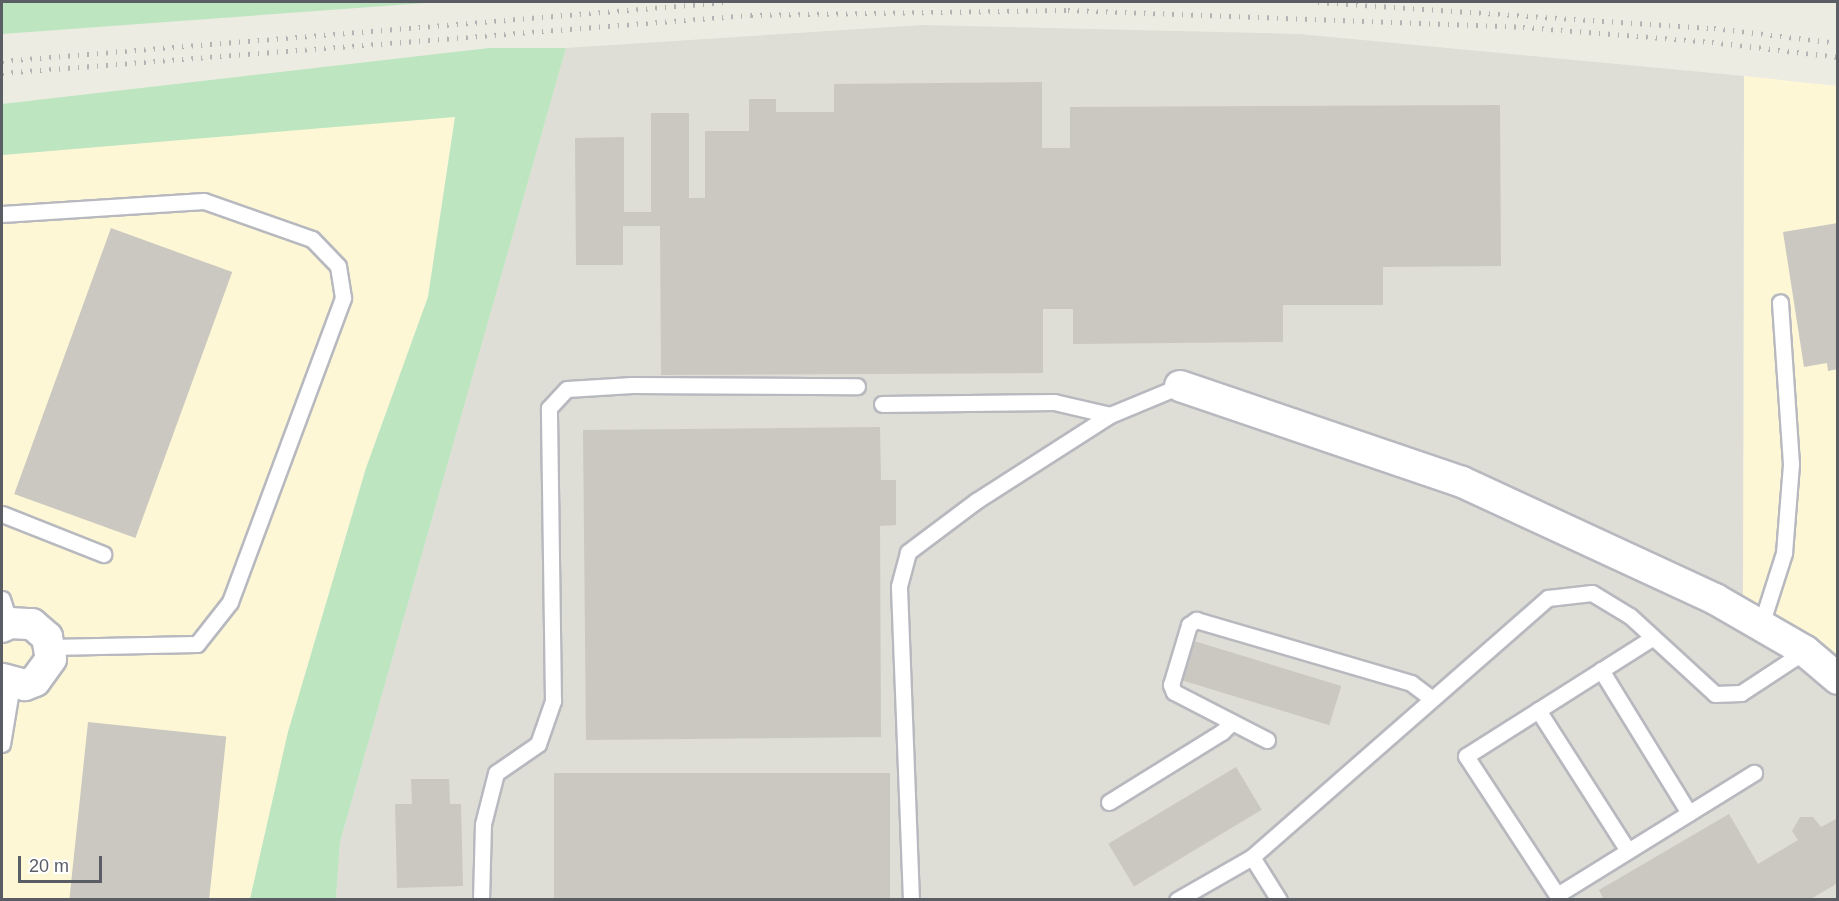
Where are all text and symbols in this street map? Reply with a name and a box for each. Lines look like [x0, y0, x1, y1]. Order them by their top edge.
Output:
scale bar [21, 844, 105, 882]
text: 20 m [29, 856, 69, 876]

